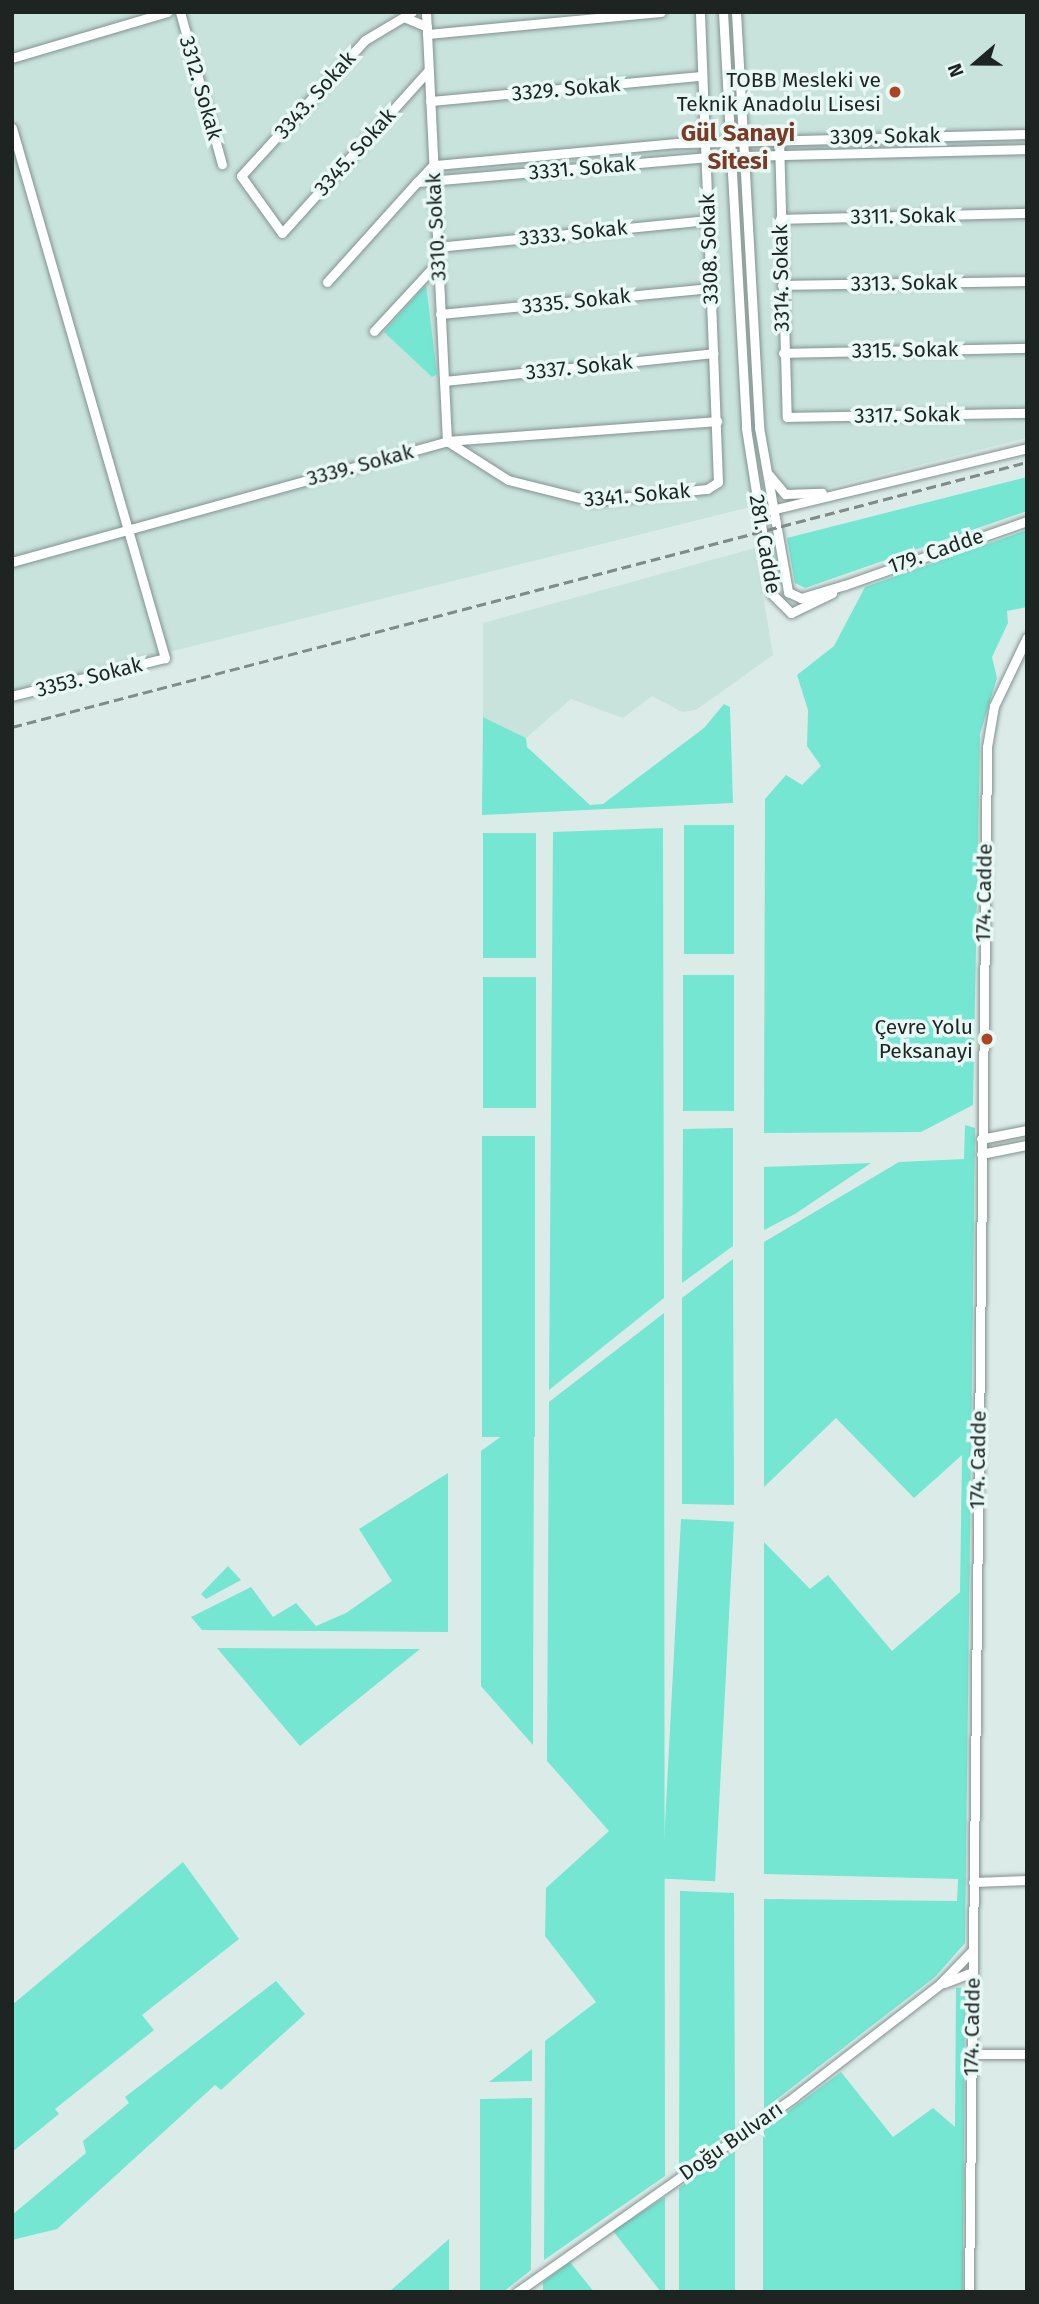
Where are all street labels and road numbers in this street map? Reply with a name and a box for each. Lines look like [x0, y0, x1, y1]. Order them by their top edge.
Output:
street label: 3312. Sokak [174, 33, 228, 143]
street label: 3343. Sokak [269, 46, 361, 144]
street label: 3329. Sokak [511, 72, 621, 106]
street label: 3345. Sokak [309, 103, 401, 201]
street label: 3309. Sokak [830, 122, 940, 150]
street label: 3331. Sokak [528, 151, 636, 185]
street label: 3310. Sokak [421, 172, 451, 282]
street label: 3308. Sokak [694, 193, 724, 305]
street label: 3311. Sokak [850, 202, 956, 230]
street label: 3333. Sokak [518, 215, 628, 251]
street label: 3314. Sokak [767, 224, 795, 332]
street label: 3313. Sokak [850, 269, 958, 297]
street label: 3335. Sokak [521, 283, 631, 319]
street label: 3315. Sokak [851, 336, 959, 364]
street label: 3337. Sokak [524, 349, 634, 385]
street label: 3317. Sokak [854, 401, 960, 429]
street label: 3339. Sokak [304, 439, 416, 491]
street label: 3341. Sokak [583, 478, 691, 512]
street label: 281. Cadde [744, 492, 786, 596]
street label: 179. Cadde [885, 523, 987, 579]
street label: 3353. Sokak [33, 652, 145, 702]
street label: 174. Cadde [971, 843, 997, 943]
street label: 174. Cadde [965, 1410, 991, 1510]
street label: 174. Cadde [959, 1977, 985, 2077]
street label: Doğu Bulvarı [674, 2096, 788, 2186]

